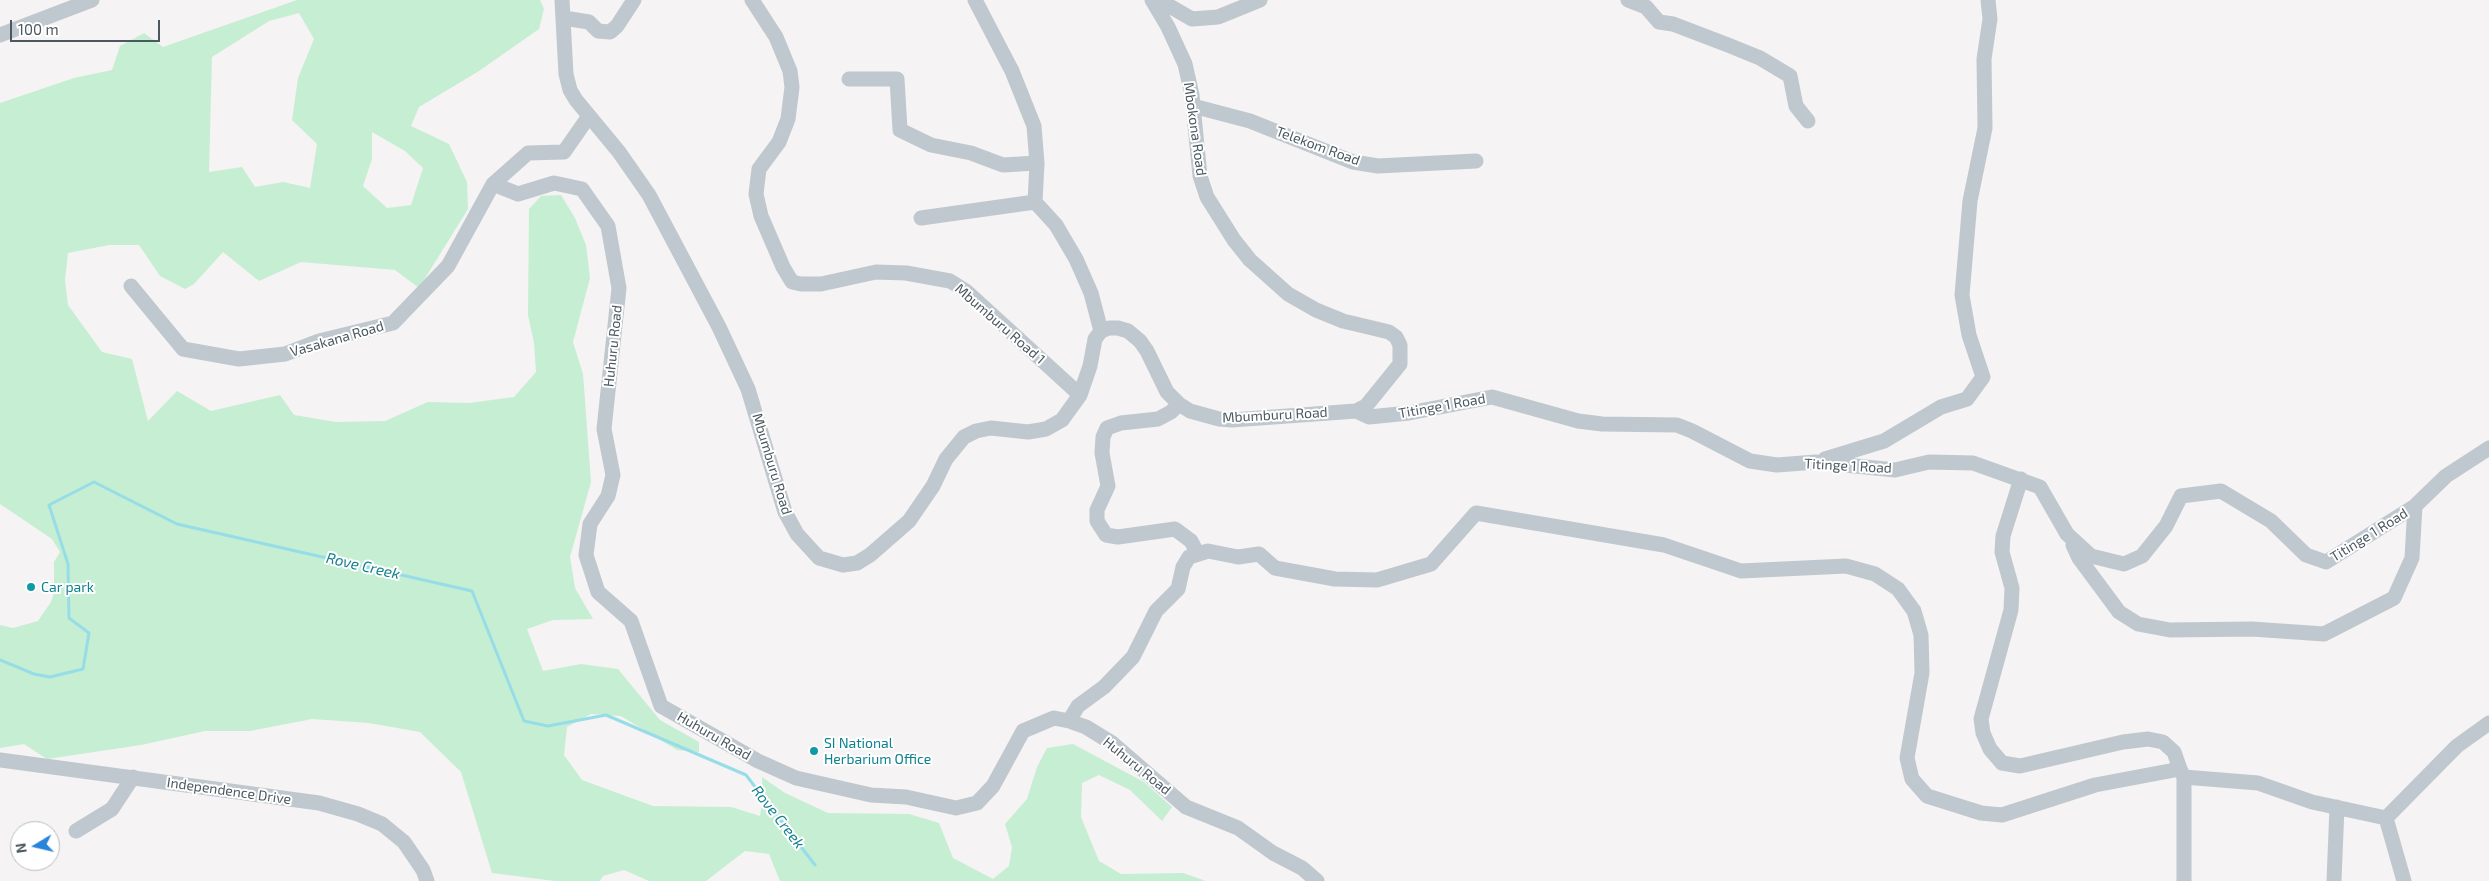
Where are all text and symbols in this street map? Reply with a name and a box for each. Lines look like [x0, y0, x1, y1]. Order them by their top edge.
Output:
scale bar [12, 10, 162, 42]
text: 100 m [18, 20, 59, 38]
street label: Mbokona Road [1180, 81, 1210, 177]
street label: Telekom Road [1274, 123, 1362, 169]
street label: Mbumburu Road 1 [951, 280, 1049, 368]
street label: Huhuru Road [600, 304, 626, 388]
street label: Vasakana Road [288, 318, 386, 360]
street label: Titinge 1 Road [1397, 390, 1487, 422]
street label: Mbumburu Road [1222, 404, 1328, 426]
street label: Mbumburu Road [749, 411, 795, 517]
street label: Titinge 1 Road [1804, 455, 1892, 477]
street label: Titinge 1 Road [2327, 505, 2411, 565]
water label: Rove Creek [324, 549, 402, 583]
place label: Car park [41, 579, 94, 595]
marker: Car park [25, 581, 37, 593]
street label: Huhuru Road [674, 708, 754, 764]
street label: Huhuru Road [1100, 734, 1174, 798]
place label: SI National Herbarium Office [824, 735, 931, 768]
marker: SI National Herbarium Office [808, 745, 820, 757]
street label: Independence Drive [166, 774, 292, 808]
water label: Rove Creek [748, 782, 808, 852]
north arrow [10, 821, 60, 871]
text: N [11, 842, 30, 855]

